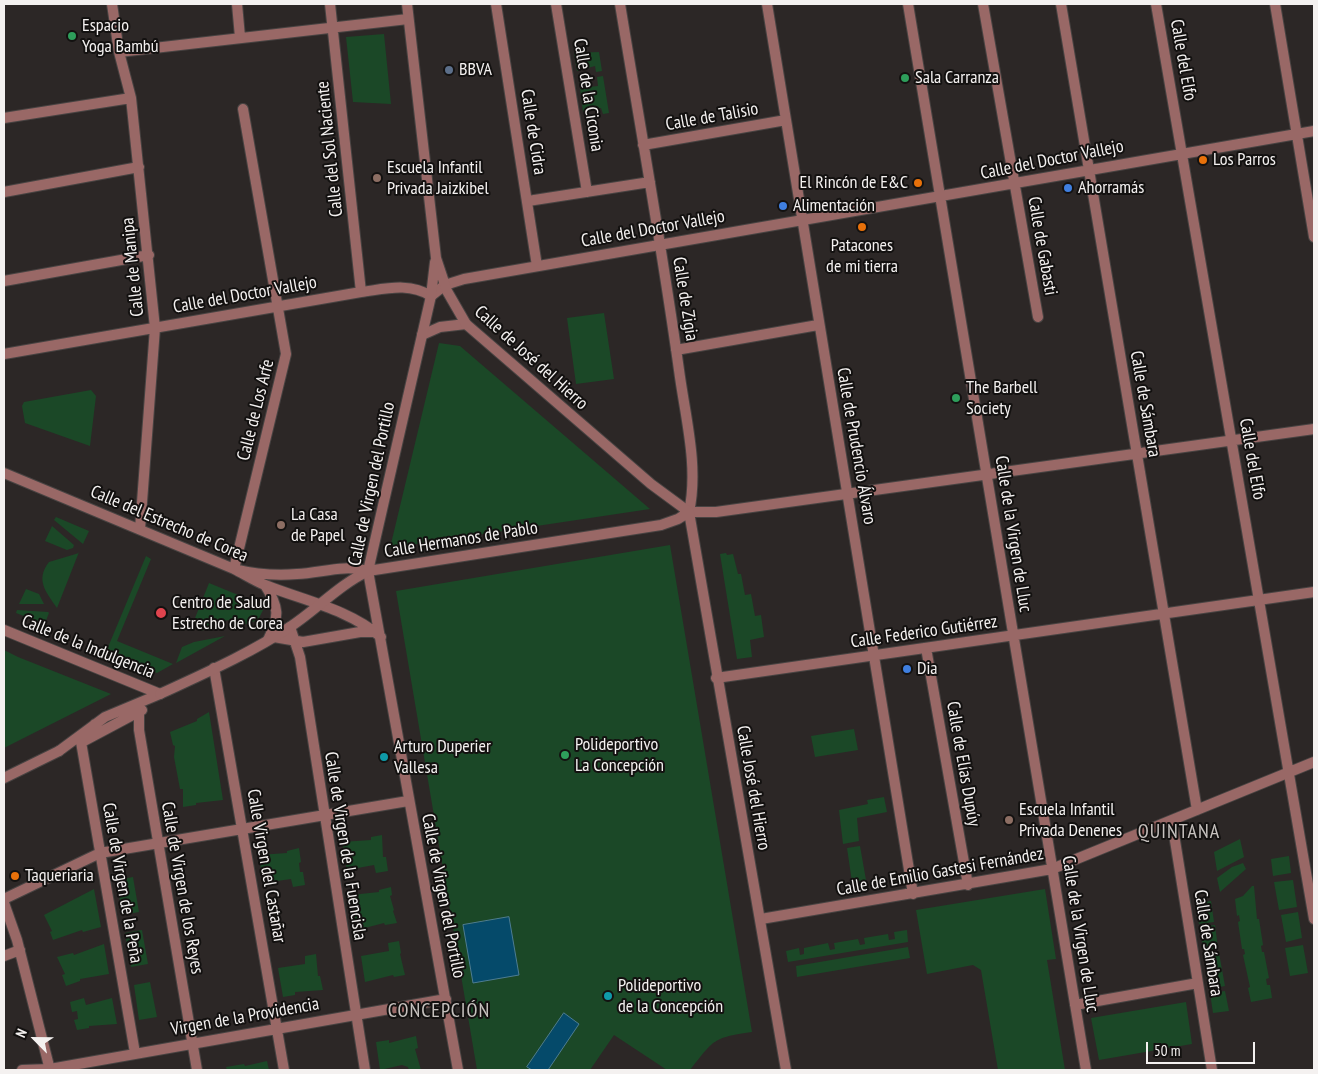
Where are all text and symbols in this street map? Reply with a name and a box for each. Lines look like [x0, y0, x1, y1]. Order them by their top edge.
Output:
place label: Espacio Yoga Bambú [82, 15, 158, 58]
street label: Calle del Elfo [1165, 18, 1201, 102]
marker: Espacio Yoga Bambú [66, 30, 78, 42]
street label: Calle de la Ciconia [568, 37, 608, 153]
place label: BBVA [459, 59, 492, 81]
marker: BBVA [443, 64, 455, 76]
place label: Sala Carranza [915, 67, 999, 89]
marker: Sala Carranza [899, 72, 911, 84]
street label: Calle del Sol Naciente [312, 80, 348, 218]
street label: Calle de Cidra [516, 88, 550, 176]
street label: Calle de Talisio [664, 98, 760, 136]
street label: Calle del Doctor Vallejo [979, 136, 1125, 184]
place label: Los Parros [1213, 149, 1276, 171]
marker: Los Parros [1197, 154, 1209, 166]
place label: Escuela Infantil Privada Jaizkibel [387, 157, 489, 200]
marker: Escuela Infantil Privada Jaizkibel [371, 172, 383, 184]
place label: El Rincón de E&C [799, 172, 908, 194]
marker: El Rincón de E&C [912, 177, 924, 189]
place label: Ahorramás [1078, 177, 1144, 199]
marker: Ahorramás [1062, 182, 1074, 194]
place label: Alimentación [793, 195, 875, 217]
street label: Calle de Gabasti [1023, 195, 1061, 297]
marker: Alimentación [777, 200, 789, 212]
street label: Calle del Doctor Vallejo [580, 206, 726, 252]
street label: Calle de Manipa [117, 216, 149, 318]
marker: Patacones de mi tierra [856, 221, 868, 233]
place label: Patacones de mi tierra [826, 235, 898, 278]
street label: Calle de Zigia [668, 256, 702, 342]
street label: Calle del Doctor Vallejo [172, 272, 318, 318]
street label: Calle de José del Hierro [470, 301, 592, 415]
street label: Calle de Sámbara [1125, 349, 1165, 459]
street label: Calle de Los Arfe [233, 357, 279, 463]
street label: Calle de Prudencio Álvaro [832, 366, 880, 526]
place label: The Barbell Society [966, 377, 1037, 419]
marker: The Barbell Society [950, 392, 962, 404]
street label: Calle de Virgen del Portillo [344, 400, 400, 568]
street label: Calle del Elfo [1234, 417, 1270, 501]
street label: Calle de la Virgen de Lluc [990, 454, 1036, 614]
street label: Calle del Estrecho de Corea [87, 481, 251, 567]
place label: La Casa de Papel [291, 504, 344, 546]
street label: Calle Hermanos de Pablo [383, 517, 539, 563]
marker: La Casa de Papel [275, 519, 287, 531]
place label: Centro de Salud Estrecho de Corea [172, 592, 283, 634]
marker: Centro de Salud Estrecho de Corea [154, 606, 168, 620]
street label: Calle de la Indulgencia [18, 610, 158, 684]
street label: Calle Federico Gutiérrez [849, 611, 999, 653]
place label: Dia [917, 658, 938, 680]
marker: Dia [901, 663, 913, 675]
street label: Calle de Elías Dupúy [941, 700, 985, 828]
street label: Calle José del Hierro [731, 724, 775, 852]
place label: Polideportivo La Concepción [575, 734, 664, 776]
place label: Arturo Duperier Vallesa [394, 736, 491, 779]
marker: Polideportivo La Concepción [559, 749, 571, 761]
street label: Calle de Virgen de la Fuencisla [319, 750, 371, 942]
marker: Arturo Duperier Vallesa [378, 751, 390, 763]
street label: Calle Virgen del Castañar [242, 787, 290, 945]
place label: Escuela Infantil Privada Denenes [1019, 799, 1122, 842]
street label: Calle de Virgen de los Reyes [156, 800, 208, 976]
street label: Calle de Virgen de la Peña [97, 801, 147, 965]
street label: Calle de Virgen del Portillo [416, 812, 470, 980]
marker: Escuela Infantil Privada Denenes [1003, 814, 1015, 826]
district label: QUINTANA [1137, 820, 1221, 844]
street label: Calle de Emilio Gastesi Fernández [835, 843, 1045, 901]
street label: Calle de la Virgen de Lluc [1057, 854, 1103, 1014]
place label: Taqueriaria [25, 865, 94, 887]
marker: Taqueriaria [9, 870, 21, 882]
street label: Calle de Sámbara [1189, 888, 1227, 998]
place label: Polideportivo de la Concepción [618, 975, 723, 1018]
marker: Polideportivo de la Concepción [602, 990, 614, 1002]
street label: Virgen de la Providencia [169, 993, 321, 1041]
district label: CONCEPCIÓN [386, 999, 492, 1023]
north arrow [10, 1014, 60, 1064]
text: N [11, 1026, 31, 1040]
scale bar [1148, 1032, 1257, 1064]
text: 50 m [1154, 1041, 1180, 1060]

